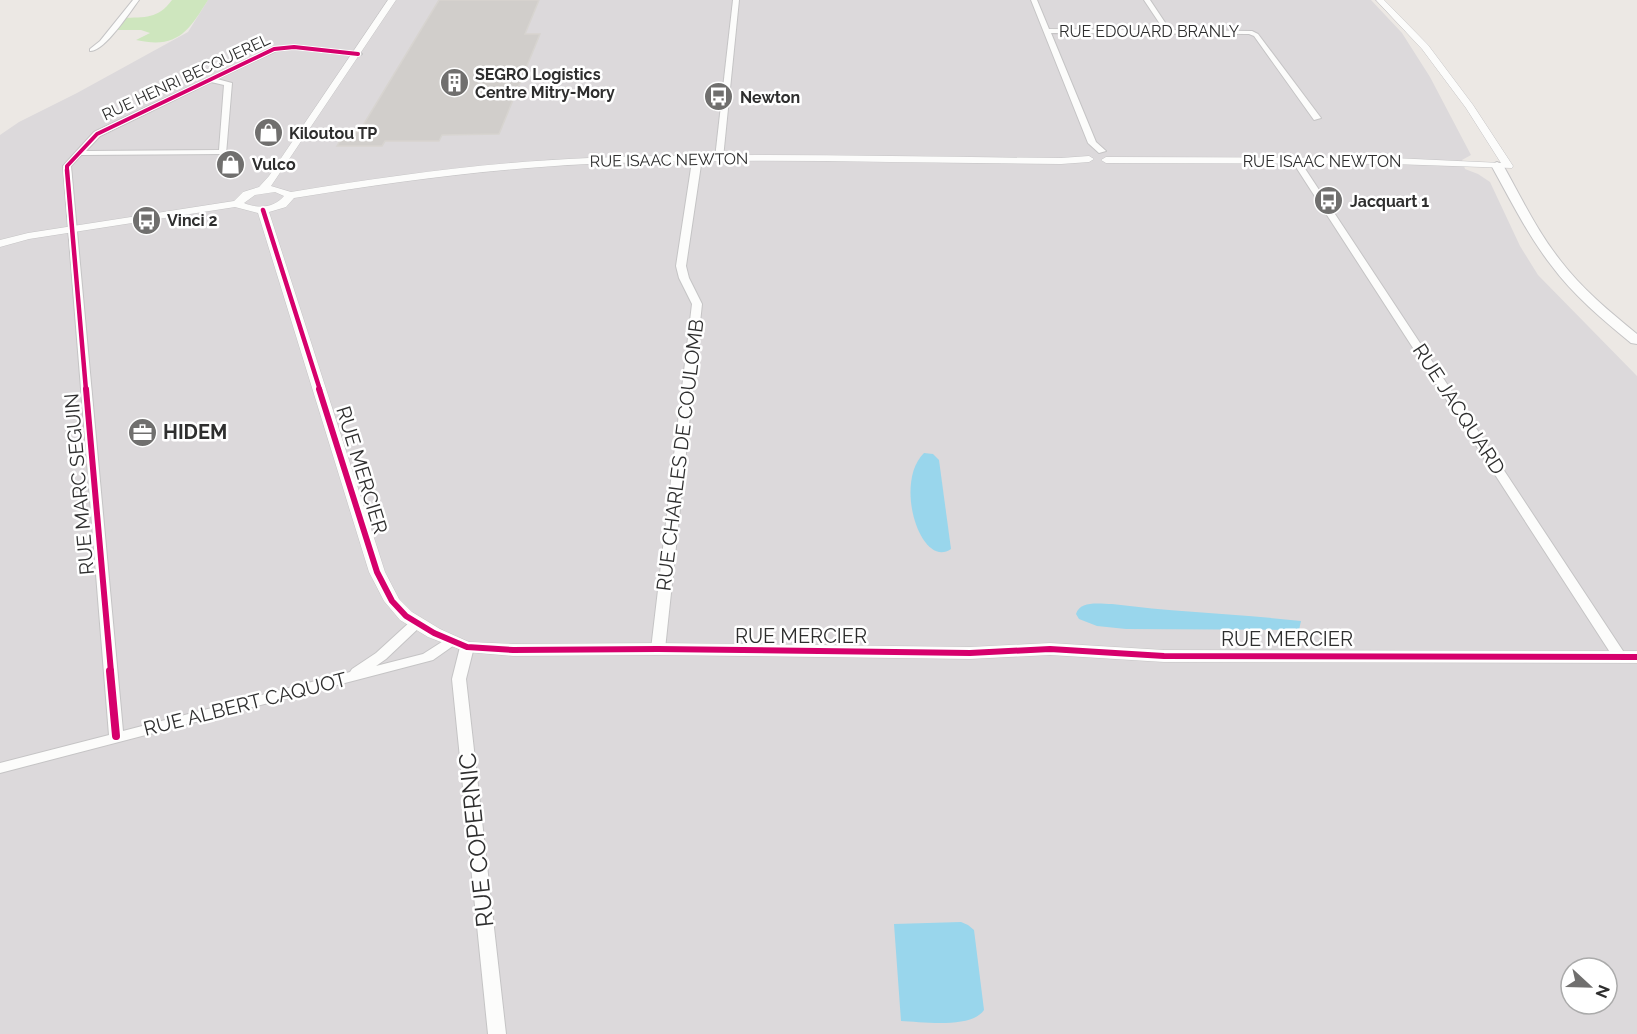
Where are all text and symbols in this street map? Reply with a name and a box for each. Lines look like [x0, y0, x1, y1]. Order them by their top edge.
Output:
street label: RUE EDOUARD BRANLY [1059, 22, 1240, 41]
street label: RUE HENRI BECQUEREL [99, 29, 274, 124]
place label: SEGRO Logistics Centre Mitry-Mory [475, 65, 615, 102]
building icon: SEGRO Logistics Centre Mitry-Mory [438, 67, 470, 99]
bus stop icon: Newton [703, 81, 735, 113]
place label: Newton [740, 88, 800, 107]
shop icon: Kiloutou TP [252, 117, 284, 149]
place label: Kiloutou TP [289, 124, 377, 143]
shop icon: Vulco [215, 148, 247, 180]
street label: RUE ISAAC NEWTON [590, 149, 748, 171]
street label: RUE ISAAC NEWTON [1243, 152, 1401, 171]
place label: Vulco [252, 155, 296, 174]
bus stop icon: Jacquart 1 [1313, 185, 1345, 217]
place label: Jacquart 1 [1350, 192, 1429, 211]
bus stop icon: Vinci 2 [130, 204, 162, 236]
place label: Vinci 2 [167, 211, 218, 230]
street label: RUE CHARLES DE COULOMB [651, 318, 709, 592]
street label: RUE JACQUARD [1408, 339, 1510, 479]
street label: RUE MARC SEGUIN [59, 392, 99, 576]
street label: RUE MERCIER [331, 403, 393, 537]
office icon: HIDEM [126, 416, 158, 448]
place label: HIDEM [163, 420, 227, 444]
street label: RUE MERCIER [735, 624, 867, 648]
street label: RUE MERCIER [1221, 627, 1353, 651]
street label: RUE ALBERT CAQUOT [141, 667, 349, 741]
street label: RUE COPERNIC [452, 751, 500, 929]
north arrow [1559, 956, 1619, 1016]
text: N [1591, 982, 1614, 1001]

